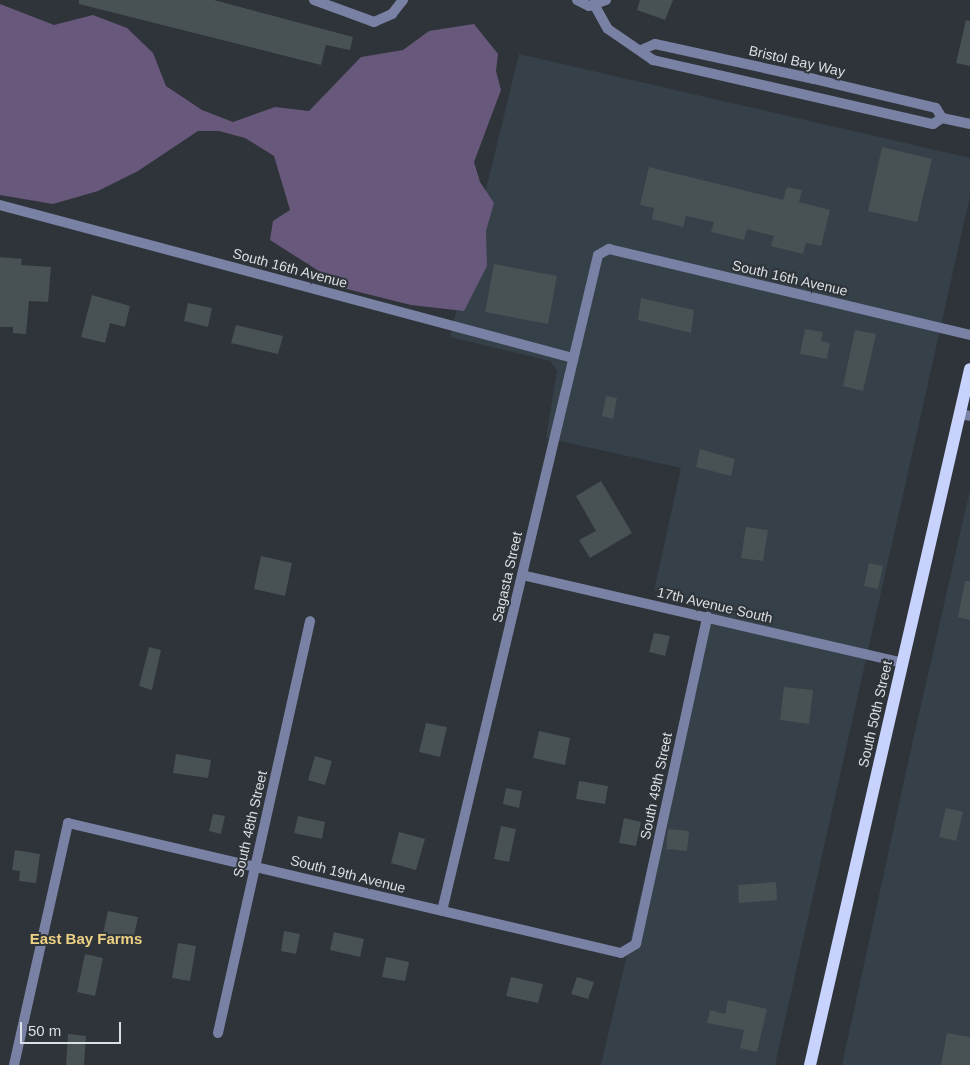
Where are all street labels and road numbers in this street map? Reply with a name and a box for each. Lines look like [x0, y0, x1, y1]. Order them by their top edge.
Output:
street label: Bristol Bay Way [747, 42, 847, 80]
street label: South 16th Avenue [230, 245, 350, 291]
street label: South 16th Avenue [730, 256, 850, 300]
street label: Sagasta Street [488, 530, 526, 624]
street label: 17th Avenue South [655, 583, 775, 627]
street label: South 50th Street [855, 659, 895, 769]
street label: South 49th Street [636, 731, 676, 841]
street label: South 48th Street [230, 769, 270, 879]
street label: South 19th Avenue [288, 851, 408, 897]

